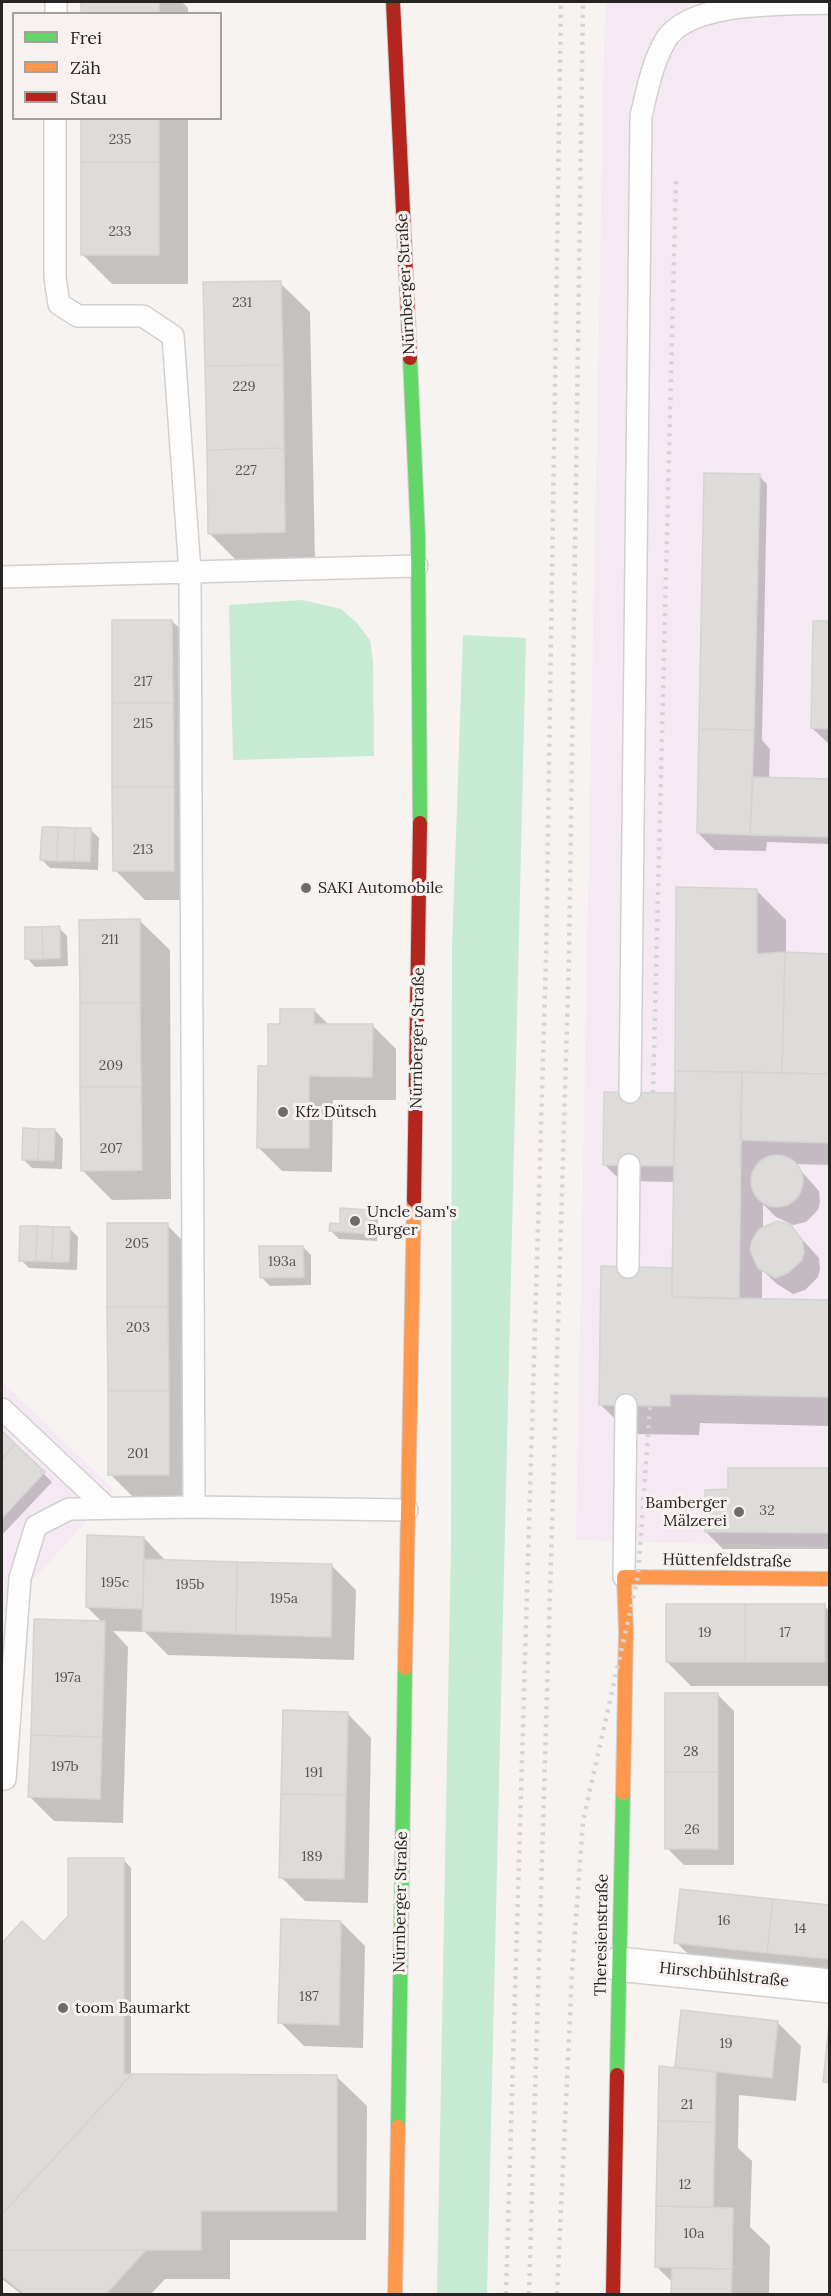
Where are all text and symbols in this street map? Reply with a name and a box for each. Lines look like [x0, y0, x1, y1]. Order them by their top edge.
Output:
legend [12, 12, 222, 120]
text: Frei [70, 26, 102, 49]
text: Zäh [70, 56, 101, 79]
text: Stau [70, 86, 107, 109]
house number: 235 [109, 132, 131, 148]
street label: Nürnberger Straße [393, 213, 419, 355]
house number: 233 [109, 224, 131, 240]
house number: 231 [232, 295, 252, 311]
house number: 229 [232, 379, 256, 395]
house number: 227 [235, 463, 257, 479]
house number: 217 [133, 674, 153, 690]
house number: 215 [133, 716, 153, 732]
house number: 213 [133, 842, 153, 858]
place label: SAKI Automobile [318, 878, 443, 898]
marker: SAKI Automobile [299, 881, 313, 895]
house number: 211 [101, 932, 119, 948]
street label: Nürnberger Straße [407, 967, 429, 1109]
house number: 209 [99, 1058, 123, 1074]
place label: Kfz Dütsch [295, 1102, 377, 1122]
marker: Kfz Dütsch [276, 1105, 290, 1119]
house number: 207 [100, 1141, 122, 1157]
place label: Uncle Sam's Burger [367, 1202, 457, 1240]
marker: Uncle Sam's Burger [348, 1214, 362, 1228]
house number: 205 [125, 1236, 149, 1252]
house number: 193a [268, 1254, 296, 1270]
house number: 203 [126, 1320, 150, 1336]
house number: 201 [127, 1446, 149, 1462]
place label: Bamberger Mälzerei [645, 1493, 727, 1531]
house number: 32 [759, 1503, 775, 1519]
marker: Bamberger Mälzerei [732, 1505, 746, 1519]
street label: Hüttenfeldstraße [662, 1550, 792, 1572]
house number: 195c [101, 1575, 129, 1591]
house number: 195b [176, 1577, 204, 1593]
house number: 195a [270, 1591, 298, 1607]
house number: 19 [698, 1625, 712, 1641]
house number: 17 [779, 1625, 791, 1641]
house number: 197a [55, 1670, 81, 1686]
house number: 28 [683, 1744, 699, 1760]
house number: 197b [51, 1759, 79, 1775]
house number: 191 [305, 1765, 323, 1781]
house number: 26 [684, 1822, 700, 1838]
street label: Nürnberger Straße [390, 1831, 412, 1973]
house number: 189 [302, 1849, 322, 1865]
street label: Theresienstraße [591, 1874, 613, 1996]
house number: 16 [717, 1913, 731, 1929]
house number: 14 [794, 1921, 806, 1937]
street label: Hirschbühlstraße [658, 1959, 790, 1991]
house number: 187 [299, 1989, 319, 2005]
place label: toom Baumarkt [75, 1998, 190, 2018]
marker: toom Baumarkt [56, 2001, 70, 2015]
house number: 19 [719, 2036, 733, 2052]
house number: 21 [681, 2097, 693, 2113]
house number: 12 [679, 2177, 691, 2193]
house number: 10a [683, 2226, 705, 2242]

